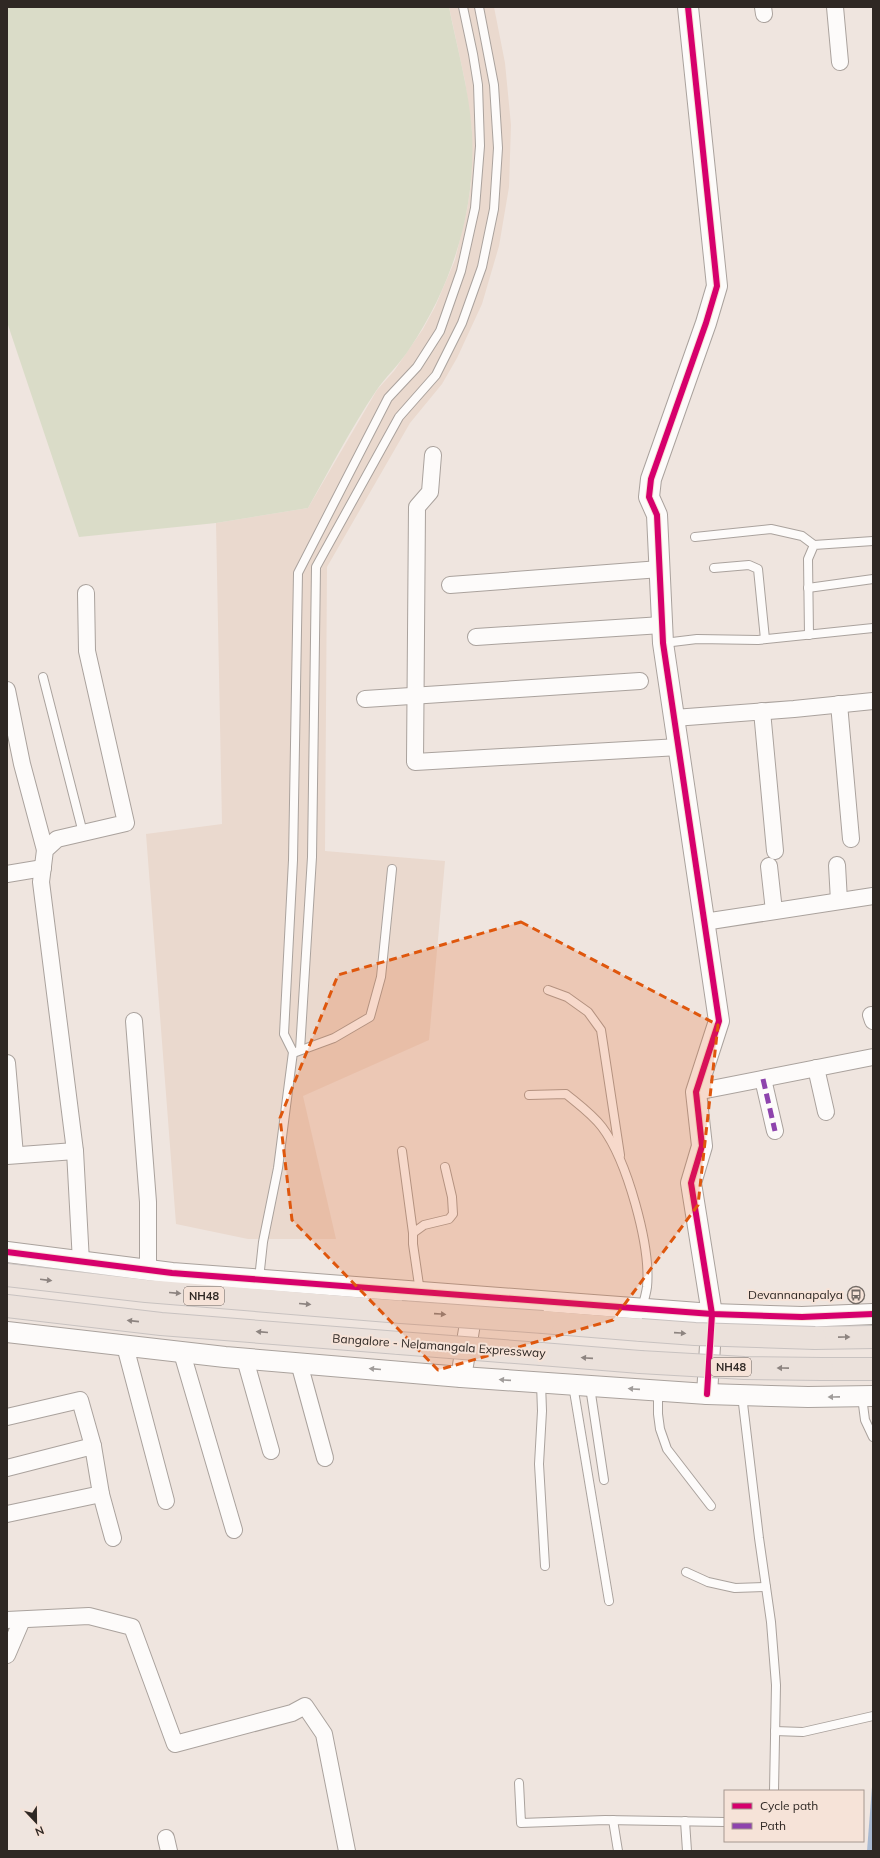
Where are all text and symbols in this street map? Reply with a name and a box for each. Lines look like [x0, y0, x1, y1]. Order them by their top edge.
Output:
one-way arrow [40, 1277, 52, 1283]
bus stop icon: Devannanapalya [846, 1285, 866, 1305]
road number: NH48 [184, 1287, 224, 1305]
place label: Devannanapalya [748, 1287, 843, 1302]
one-way arrow [169, 1290, 181, 1297]
one-way arrow [299, 1300, 311, 1307]
one-way arrow [434, 1311, 446, 1318]
one-way arrow [127, 1318, 139, 1325]
one-way arrow [256, 1329, 268, 1336]
one-way arrow [674, 1329, 686, 1336]
street label: Bangalore - Nelamangala Expressway [332, 1331, 547, 1360]
one-way arrow [838, 1334, 851, 1340]
one-way arrow [581, 1354, 594, 1361]
road number: NH48 [711, 1358, 751, 1376]
one-way arrow [777, 1365, 789, 1372]
one-way arrow [369, 1366, 381, 1373]
one-way arrow [499, 1376, 511, 1383]
one-way arrow [628, 1385, 640, 1392]
one-way arrow [828, 1393, 840, 1400]
legend [724, 1790, 864, 1842]
text: Cycle path [760, 1798, 818, 1813]
north arrow [16, 1802, 56, 1842]
text: Path [760, 1818, 786, 1833]
text: N [33, 1823, 46, 1839]

